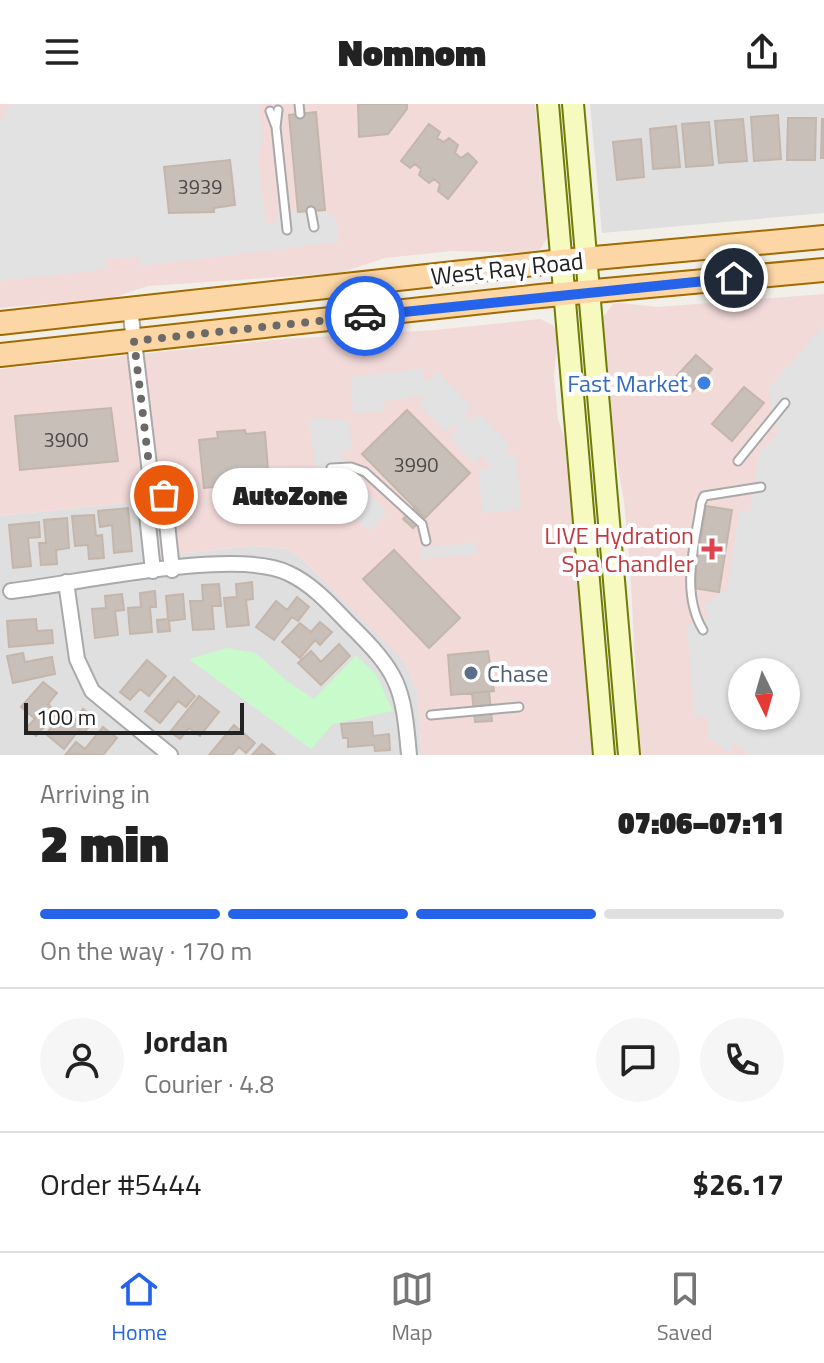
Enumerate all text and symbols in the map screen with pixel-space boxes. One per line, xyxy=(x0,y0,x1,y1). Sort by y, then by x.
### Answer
text: Nomnom xyxy=(338,25,486,80)
icon: menu xyxy=(40,30,84,74)
icon: share xyxy=(740,30,784,74)
house number: 3939 xyxy=(178,171,222,202)
street label: West Ray Road xyxy=(429,242,585,294)
pin xyxy=(700,244,768,312)
icon: home xyxy=(712,256,756,300)
courier xyxy=(325,276,405,356)
icon: car xyxy=(343,294,387,338)
place label: Fast Market xyxy=(567,365,689,401)
marker: Fast Market xyxy=(695,374,713,392)
house number: 3900 xyxy=(44,424,88,455)
house number: 3990 xyxy=(394,449,438,480)
pin xyxy=(130,461,198,529)
callout: AutoZone xyxy=(212,467,368,523)
icon: bag xyxy=(142,473,186,517)
text: AutoZone xyxy=(233,476,347,515)
place label: LIVE Hydration Spa Chandler xyxy=(544,517,694,581)
marker: LIVE Hydration Spa Chandler xyxy=(701,538,723,560)
place label: Chase xyxy=(487,655,548,691)
north arrow xyxy=(728,658,800,730)
map controls xyxy=(728,658,800,730)
marker: Chase xyxy=(462,664,480,682)
scale bar xyxy=(24,699,244,735)
text: 100 m xyxy=(36,700,96,734)
text: Arriving in xyxy=(40,774,150,813)
text: 07:06–07:11 xyxy=(618,800,784,846)
text: 2 min xyxy=(40,803,169,882)
text: On the way · 170 m xyxy=(40,931,252,970)
button: person xyxy=(40,1018,124,1102)
text: Jordan xyxy=(144,1018,228,1064)
button: chat xyxy=(596,1018,680,1102)
button: phone xyxy=(700,1018,784,1102)
text: Courier · 4.8 xyxy=(144,1064,274,1103)
text: Order #5444 xyxy=(40,1161,202,1207)
text: $26.17 xyxy=(692,1161,784,1207)
tab: Home xyxy=(111,1267,167,1349)
tab: Map xyxy=(390,1267,434,1349)
tab: Saved xyxy=(657,1267,713,1349)

